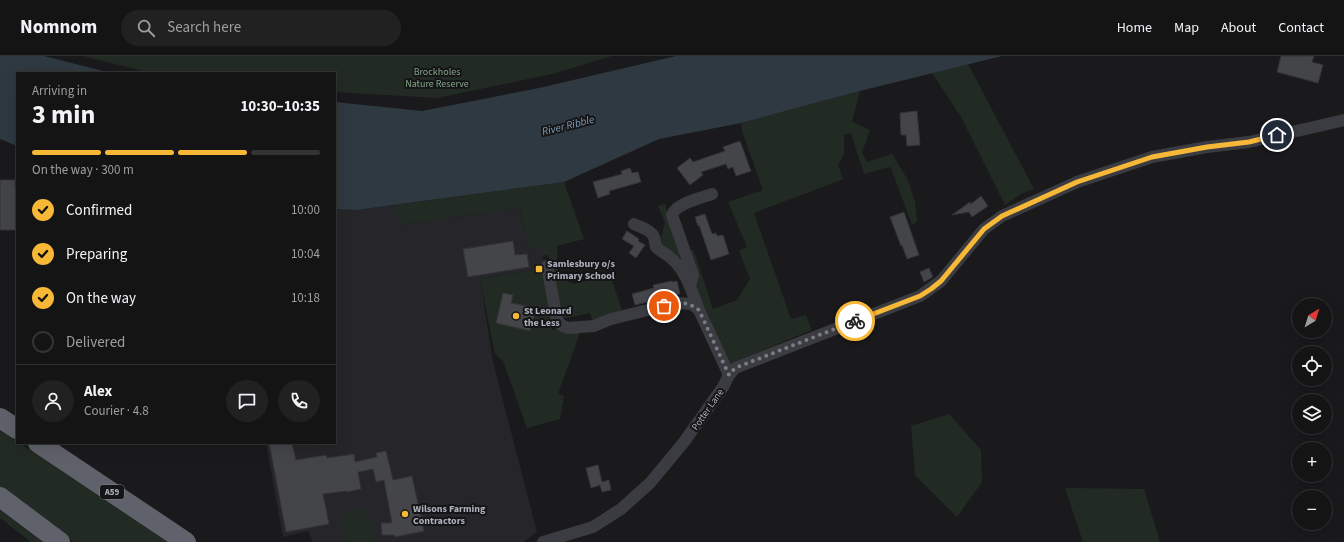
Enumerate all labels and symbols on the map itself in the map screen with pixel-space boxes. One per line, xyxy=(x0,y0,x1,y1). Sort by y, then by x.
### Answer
park label: Brockholes Nature Reserve xyxy=(405,65,469,91)
water label: River Ribble xyxy=(540,112,596,139)
pin xyxy=(1260,118,1294,152)
place label: Samlesbury o/s Primary School xyxy=(547,257,615,283)
marker: Samlesbury o/s Primary School xyxy=(534,264,544,274)
pin xyxy=(647,289,681,323)
north arrow xyxy=(1292,298,1332,338)
courier xyxy=(835,301,875,341)
place label: St Leonard the Less xyxy=(524,304,572,330)
marker: St Leonard the Less xyxy=(511,311,521,321)
street label: Potter Lane xyxy=(688,386,727,433)
road number: A59 xyxy=(100,485,124,499)
place label: Wilsons Farming Contractors xyxy=(413,502,486,528)
marker: Wilsons Farming Contractors xyxy=(400,509,410,519)

